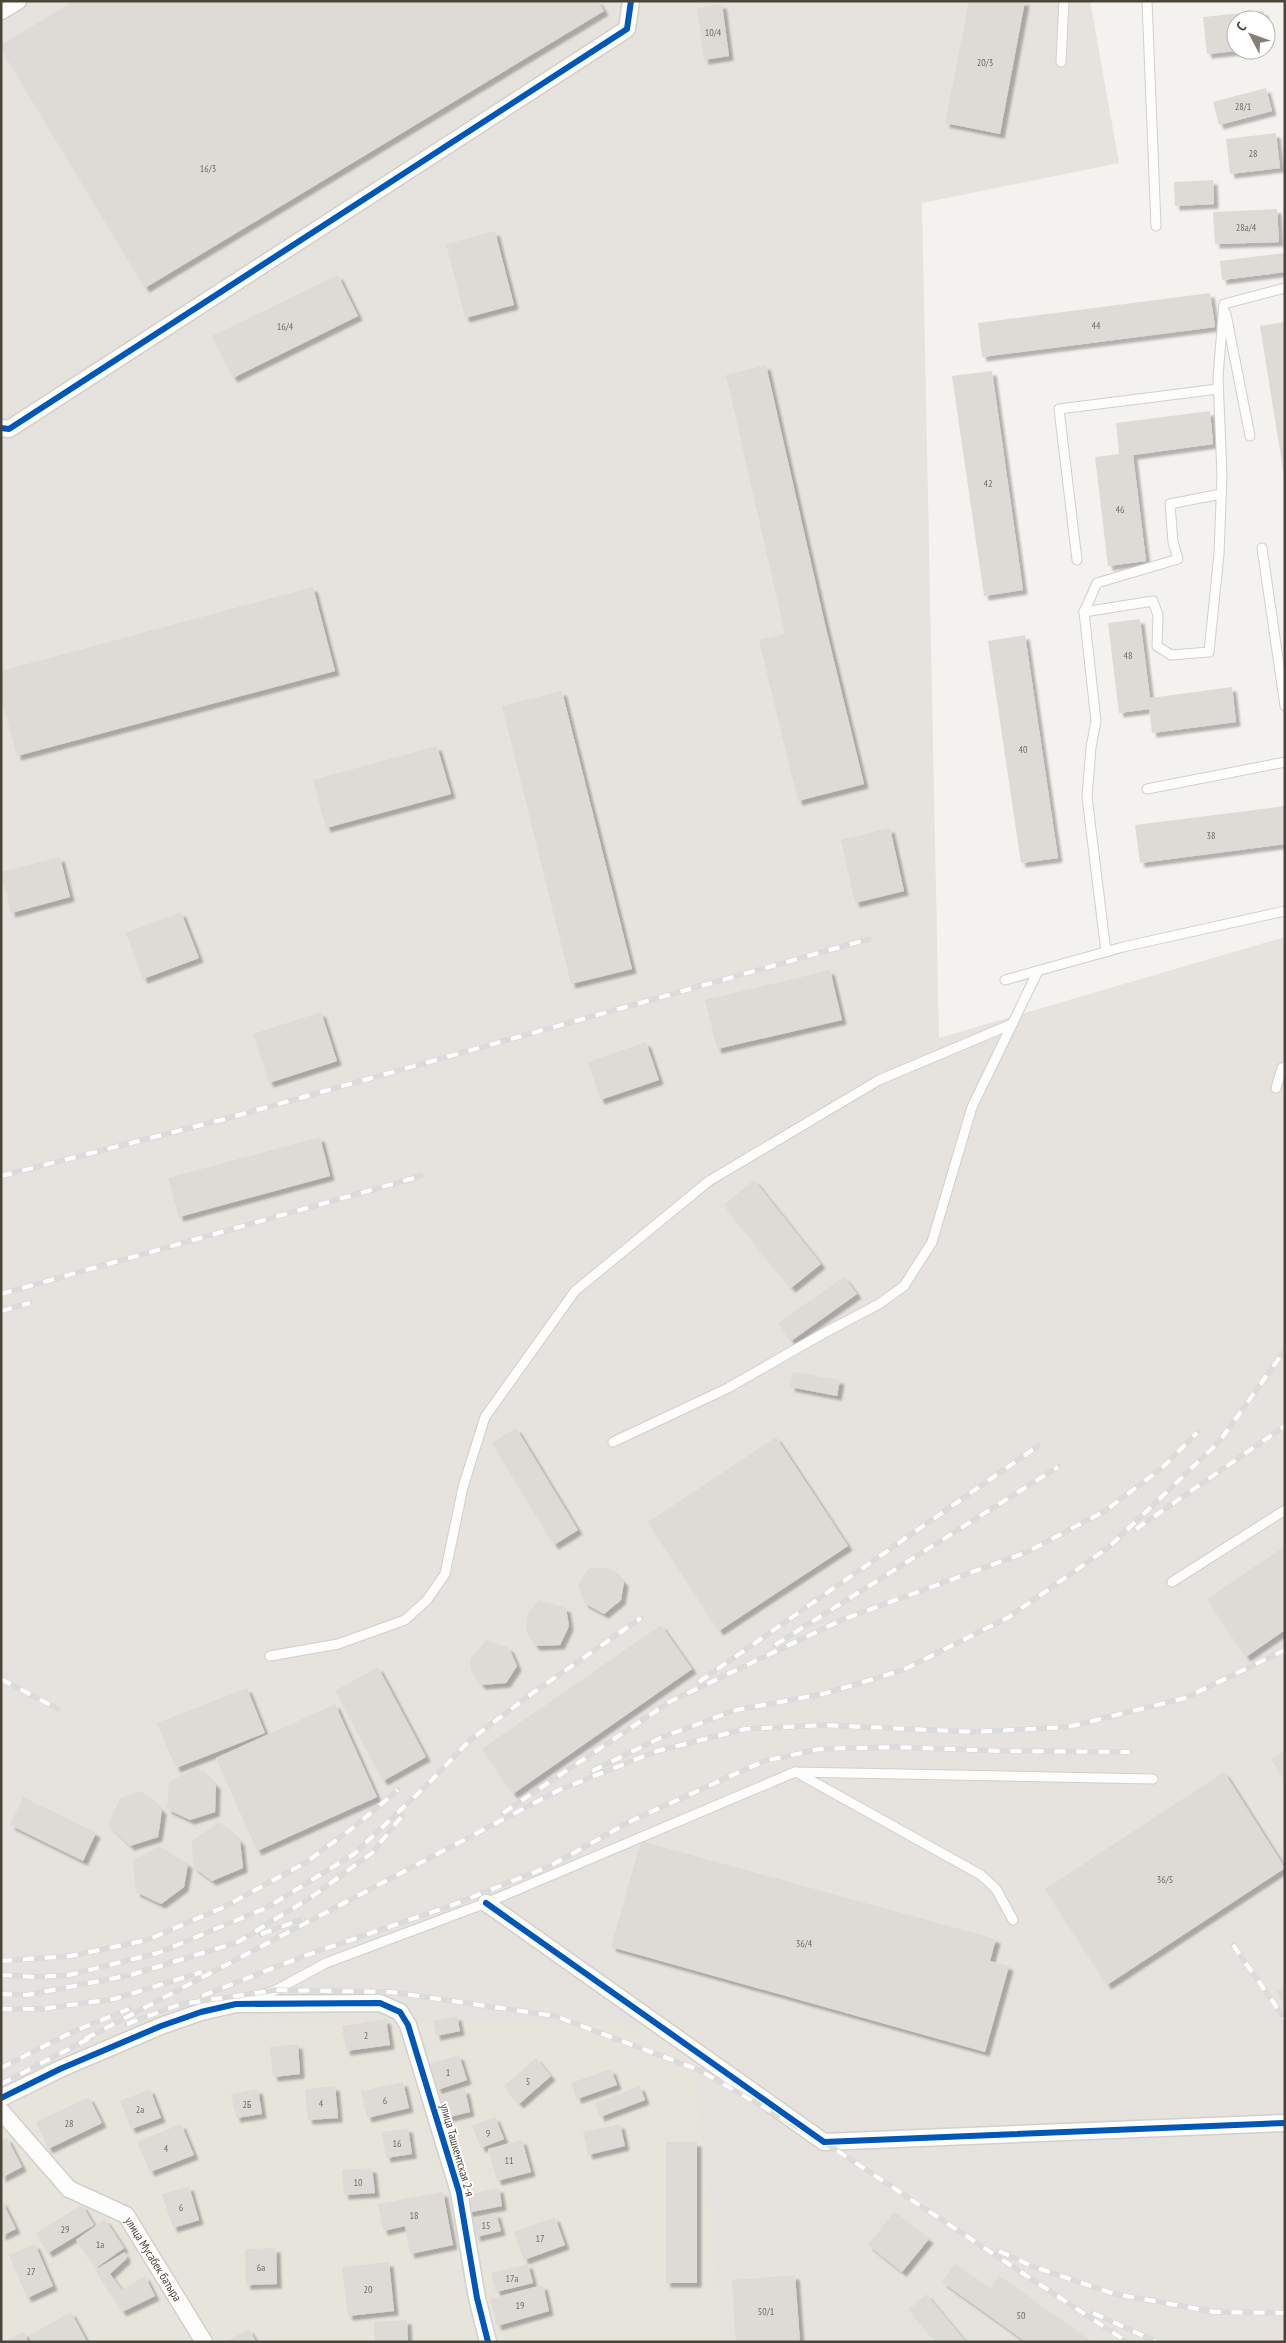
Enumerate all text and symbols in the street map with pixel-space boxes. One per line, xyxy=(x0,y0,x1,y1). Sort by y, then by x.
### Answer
north arrow xyxy=(1226,10,1276,60)
text: С xyxy=(1232,18,1250,35)
house number: 10/4 xyxy=(705,26,722,39)
house number: 20/3 xyxy=(977,56,993,69)
house number: 28/1 xyxy=(1235,100,1251,113)
house number: 28 xyxy=(1249,147,1258,160)
house number: 16/3 xyxy=(200,162,216,175)
house number: 28а/4 xyxy=(1236,221,1257,234)
house number: 44 xyxy=(1092,319,1101,332)
house number: 16/4 xyxy=(277,320,294,333)
house number: 42 xyxy=(984,477,993,490)
house number: 46 xyxy=(1116,503,1125,516)
house number: 48 xyxy=(1124,649,1133,662)
house number: 40 xyxy=(1019,743,1028,756)
house number: 38 xyxy=(1207,829,1216,842)
house number: 36/5 xyxy=(1157,1873,1173,1886)
house number: 36/4 xyxy=(796,1937,813,1950)
house number: 2 xyxy=(364,2029,368,2042)
house number: 1 xyxy=(446,2066,450,2079)
house number: 5 xyxy=(526,2075,530,2088)
house number: 6 xyxy=(383,2094,388,2107)
house number: 4 xyxy=(319,2097,324,2110)
house number: 2Б xyxy=(243,2098,252,2111)
street label: улица Ташкентская 2-я xyxy=(437,2102,478,2198)
house number: 2а xyxy=(136,2103,144,2116)
house number: 28 xyxy=(65,2117,74,2130)
house number: 9 xyxy=(486,2127,490,2140)
house number: 16 xyxy=(393,2137,402,2150)
house number: 4 xyxy=(164,2142,169,2155)
house number: 11 xyxy=(505,2154,514,2167)
house number: 10 xyxy=(354,2176,363,2189)
house number: 6 xyxy=(179,2201,184,2214)
house number: 18 xyxy=(410,2209,419,2222)
street label: улица Мусабек батыра xyxy=(122,2214,185,2304)
house number: 15 xyxy=(482,2219,491,2232)
house number: 29 xyxy=(61,2223,70,2236)
house number: 17 xyxy=(536,2232,545,2245)
house number: 1а xyxy=(96,2238,104,2251)
house number: 6а xyxy=(257,2261,265,2274)
house number: 27 xyxy=(27,2265,36,2278)
house number: 17а xyxy=(506,2272,519,2285)
house number: 20 xyxy=(364,2283,373,2296)
house number: 19 xyxy=(516,2299,525,2312)
house number: 50/1 xyxy=(758,2305,774,2318)
house number: 50 xyxy=(1017,2309,1026,2322)

